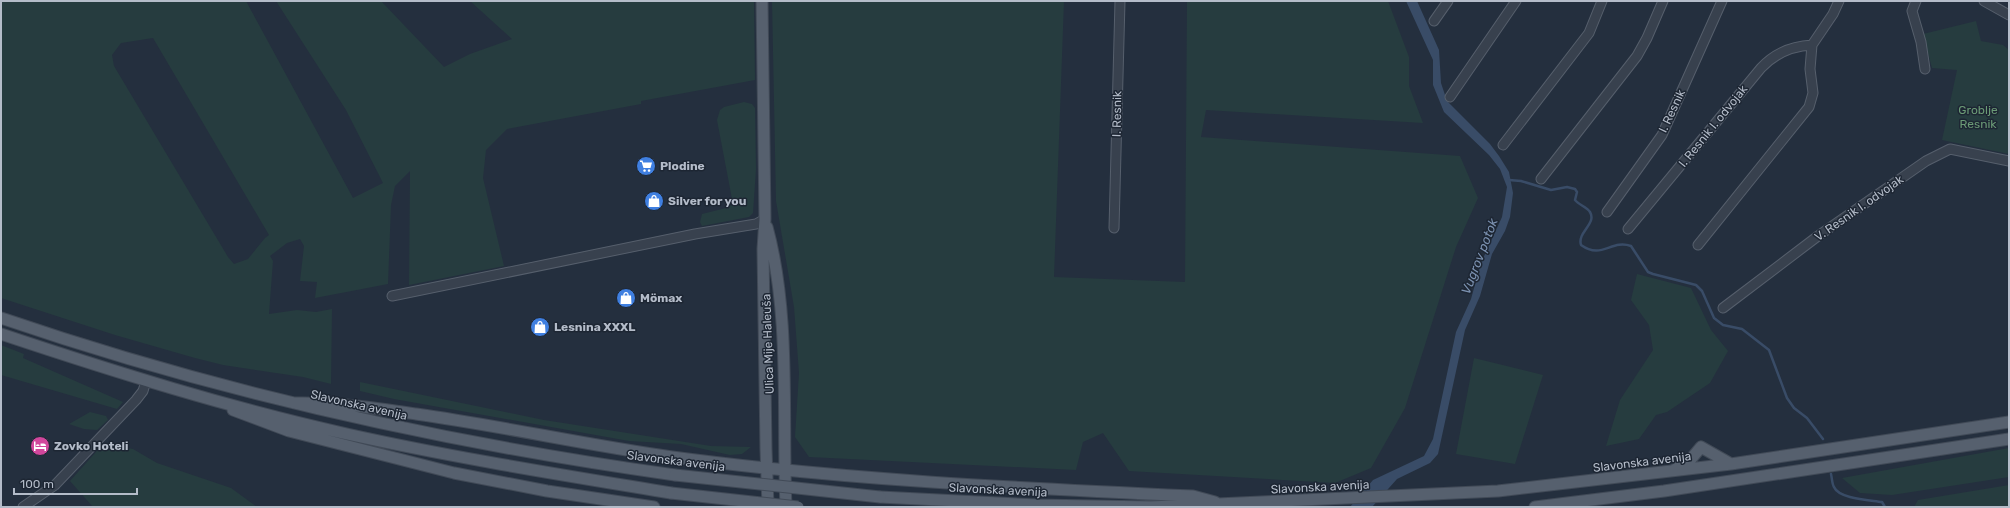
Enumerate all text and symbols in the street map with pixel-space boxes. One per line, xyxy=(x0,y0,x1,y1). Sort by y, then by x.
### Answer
street label: I. Resnik I. odvojak xyxy=(1676,82,1751,170)
street label: I. Resnik xyxy=(1656,86,1688,135)
street label: I. Resnik xyxy=(1110,90,1124,137)
park label: Groblje Resnik xyxy=(1958,103,1998,131)
supermarket icon: Plodine xyxy=(635,155,657,177)
place label: Plodine xyxy=(660,159,705,173)
street label: V. Resnik I. odvojak xyxy=(1812,172,1907,244)
shop icon: Silver for you xyxy=(643,190,665,212)
place label: Silver for you xyxy=(668,194,746,208)
water label: Vugrov potok xyxy=(1458,216,1502,297)
shop icon: Mömax xyxy=(615,287,637,309)
place label: Mömax xyxy=(640,291,682,305)
street label: Ulica Mije Haleuša xyxy=(759,294,777,394)
shop icon: Lesnina XXXL xyxy=(529,316,551,338)
place label: Lesnina XXXL xyxy=(554,320,635,334)
street label: Slavonska avenija xyxy=(309,387,409,423)
hotel icon: Zovko Hoteli xyxy=(29,435,51,457)
place label: Zovko Hoteli xyxy=(54,439,128,453)
street label: Slavonska avenija xyxy=(626,448,726,474)
street label: Slavonska avenija xyxy=(1592,449,1692,475)
scale bar xyxy=(14,470,137,496)
text: 100 m xyxy=(20,477,54,491)
street label: Slavonska avenija xyxy=(1270,477,1370,497)
street label: Slavonska avenija xyxy=(948,480,1048,500)

